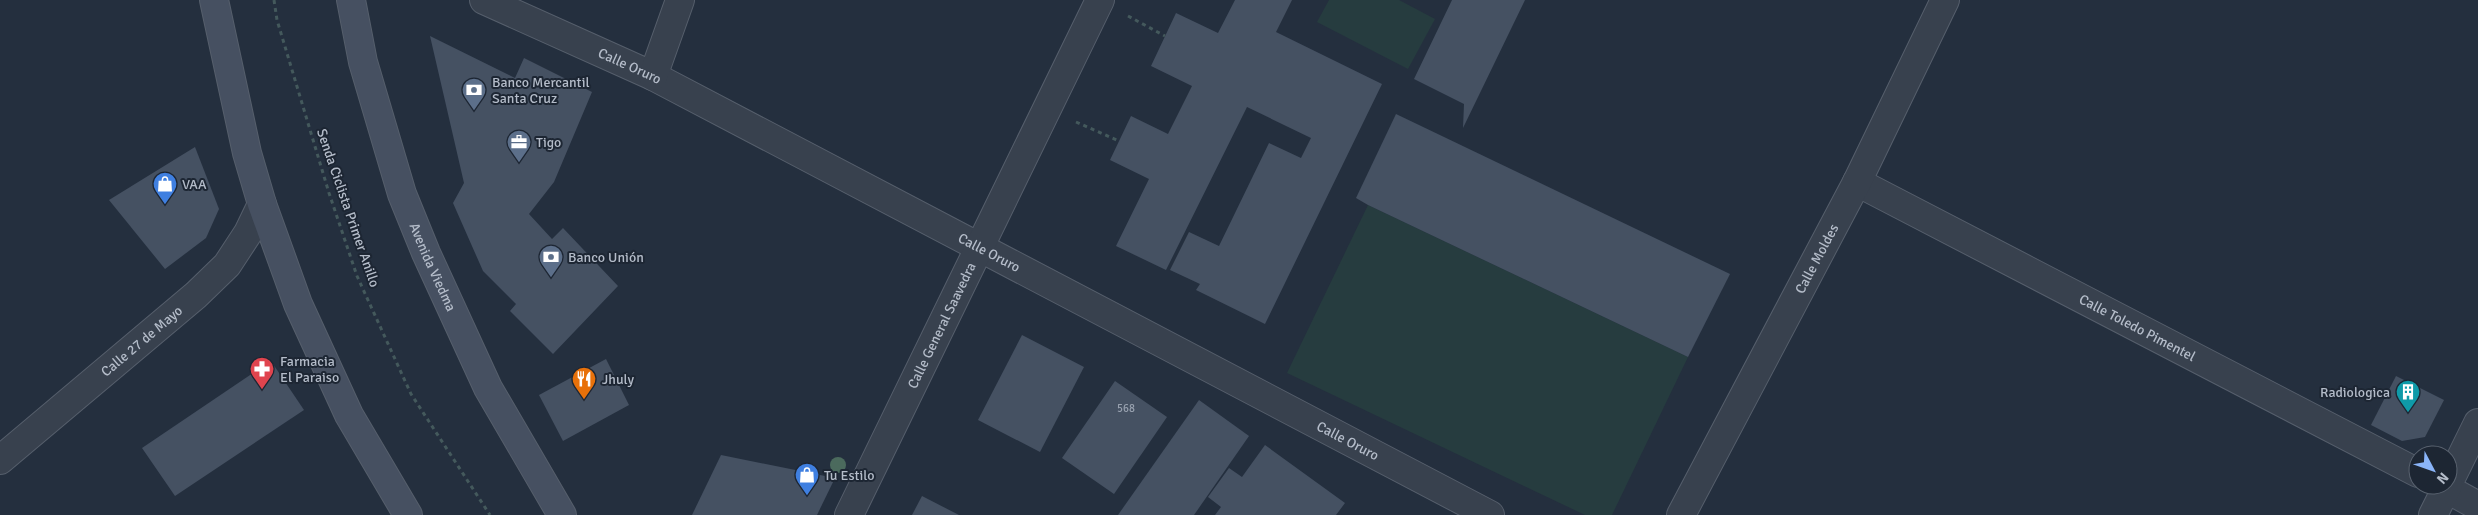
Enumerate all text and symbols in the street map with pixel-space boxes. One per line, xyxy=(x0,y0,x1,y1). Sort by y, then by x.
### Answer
street label: Calle Oruro xyxy=(596,44,665,88)
place label: Banco Mercantil Santa Cruz xyxy=(492,74,590,107)
bank icon: Banco Mercantil Santa Cruz xyxy=(461,77,487,111)
street label: Senda Ciclista Primer Anillo xyxy=(313,127,383,289)
office icon: Tigo xyxy=(506,129,532,163)
place label: Tigo xyxy=(536,134,561,151)
shop icon: VAA xyxy=(152,171,178,205)
place label: VAA xyxy=(182,176,207,193)
street label: Avenida Viedma xyxy=(406,220,460,314)
street label: Calle Moldes xyxy=(1791,221,1842,296)
street label: Calle Oruro xyxy=(955,229,1023,276)
bank icon: Banco Unión xyxy=(538,244,564,278)
place label: Banco Unión xyxy=(568,249,644,266)
street label: Calle General Saavedra xyxy=(904,260,979,391)
street label: Calle Toledo Pimentel xyxy=(2076,290,2199,365)
street label: Calle 27 de Mayo xyxy=(97,302,186,380)
place label: Farmacia El Paraiso xyxy=(280,353,339,386)
pharmacy icon: Farmacia El Paraiso xyxy=(249,356,275,390)
restaurant icon: Jhuly xyxy=(571,366,597,400)
place label: Jhuly xyxy=(602,371,635,388)
building icon: Radiologica xyxy=(2395,379,2421,413)
place label: Radiologica xyxy=(2320,384,2390,401)
house number: 568 xyxy=(1117,402,1135,415)
street label: Calle Oruro xyxy=(1314,417,1382,464)
north arrow xyxy=(2408,445,2458,495)
shop icon: Tu Estilo xyxy=(794,462,820,496)
place label: Tu Estilo xyxy=(824,467,875,484)
text: N xyxy=(2433,469,2452,487)

